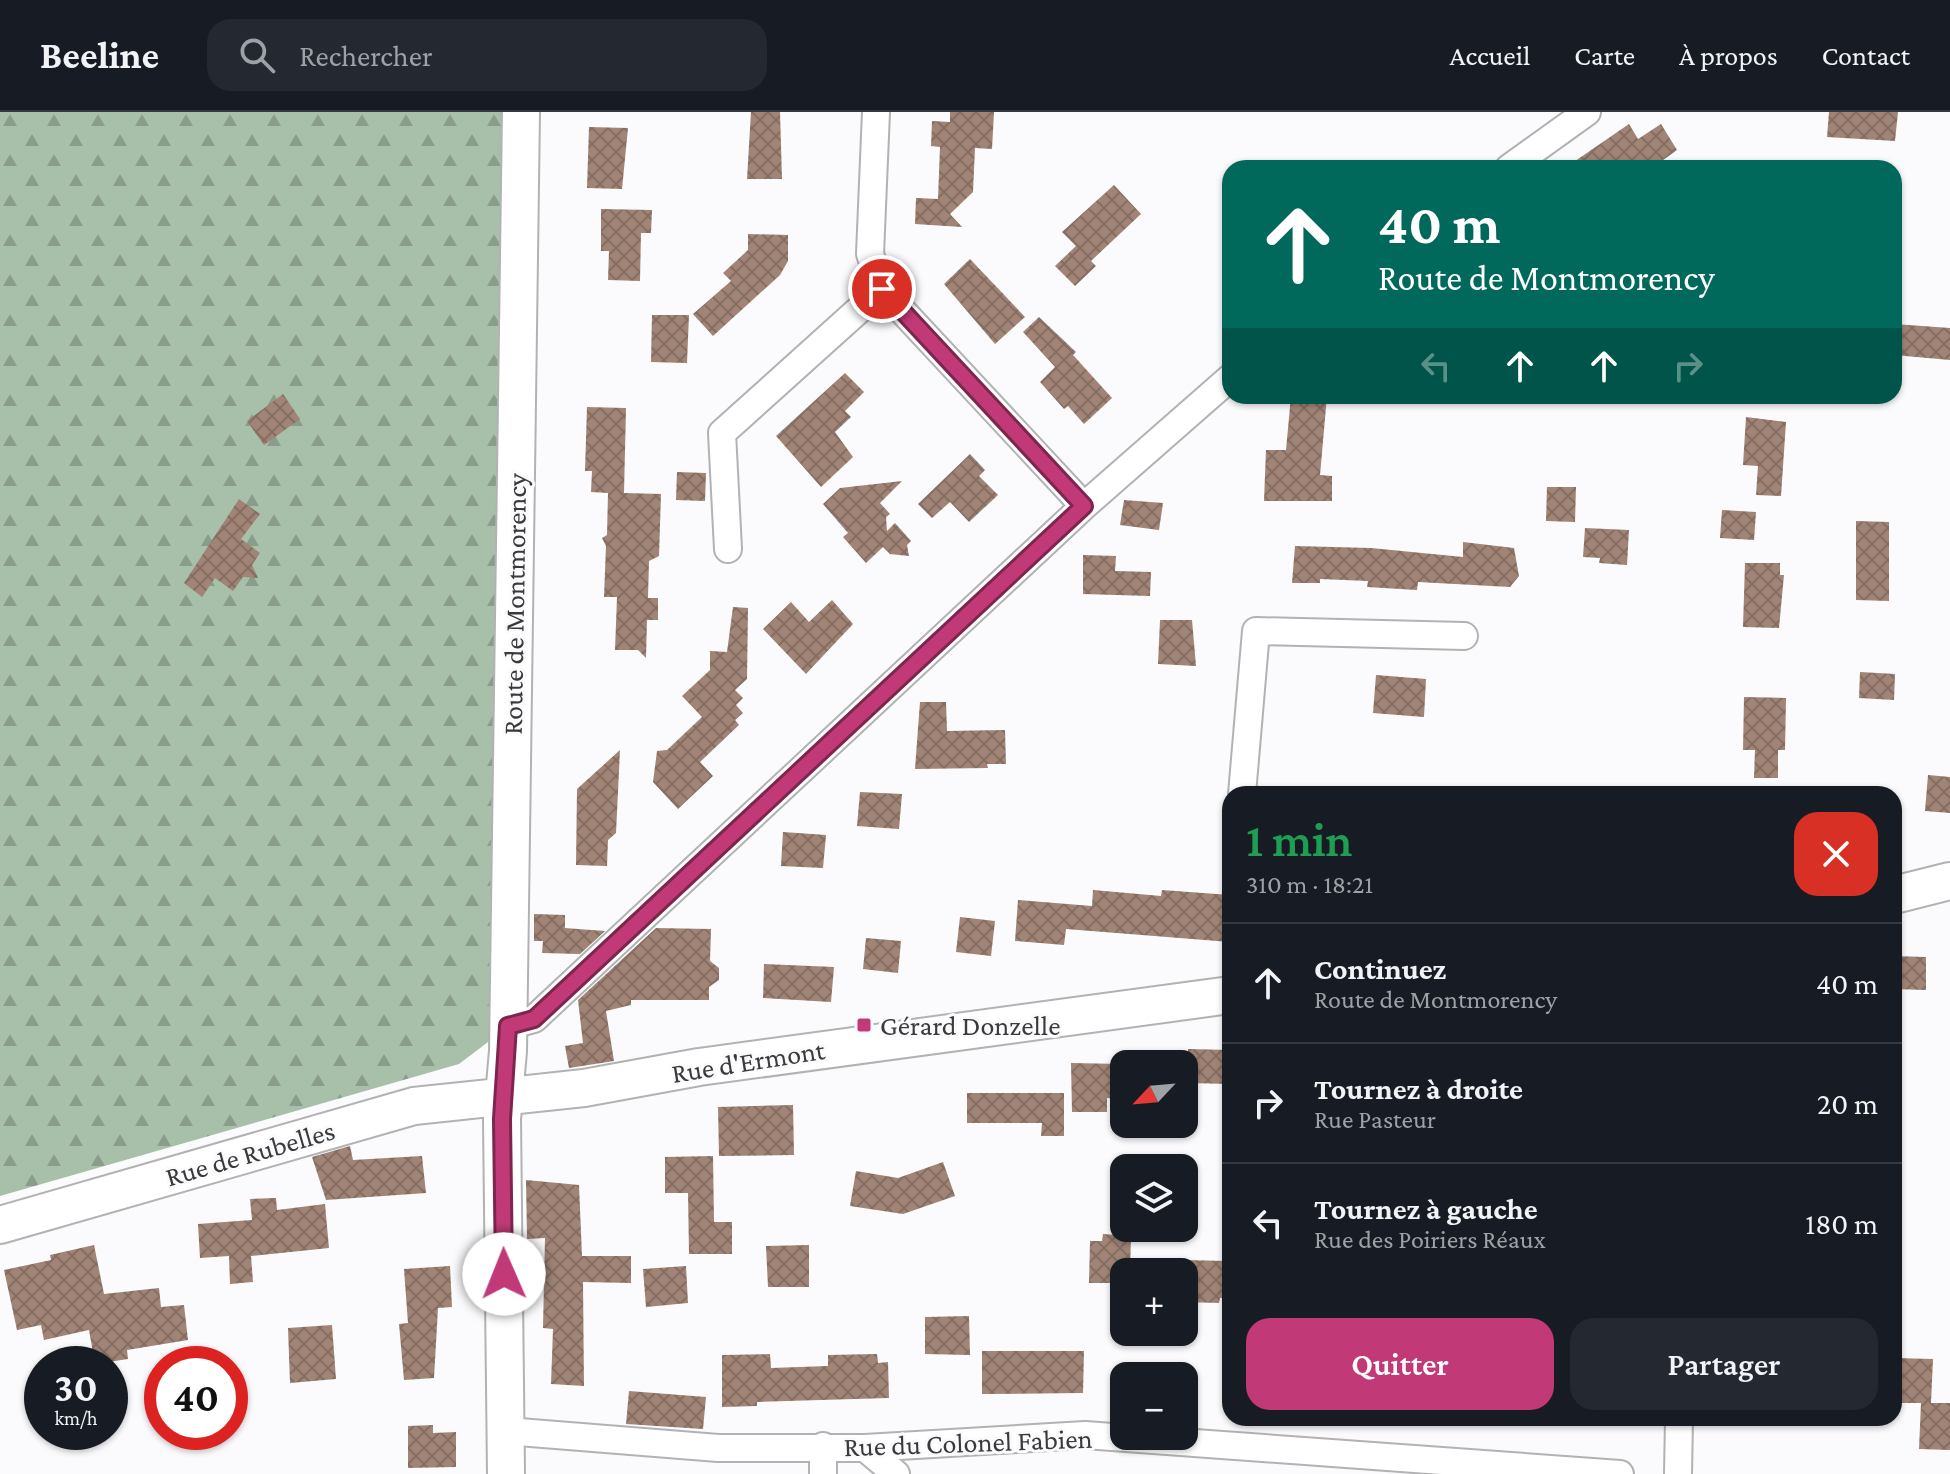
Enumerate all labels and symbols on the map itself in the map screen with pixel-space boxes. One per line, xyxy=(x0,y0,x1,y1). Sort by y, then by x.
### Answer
pin xyxy=(848,255,916,323)
street label: Route de Montmorency xyxy=(497,472,532,735)
place label: Gérard Donzelle xyxy=(880,1010,1061,1041)
marker: Gérard Donzelle xyxy=(855,1016,873,1034)
street label: Rue d'Ermont xyxy=(669,1034,828,1089)
north arrow xyxy=(1110,1050,1198,1138)
street label: Rue de Rubelles xyxy=(162,1115,338,1192)
position arrow xyxy=(462,1232,546,1316)
speed limit sign: 40 xyxy=(144,1346,248,1450)
street label: Rue du Colonel Fabien xyxy=(843,1423,1093,1462)

